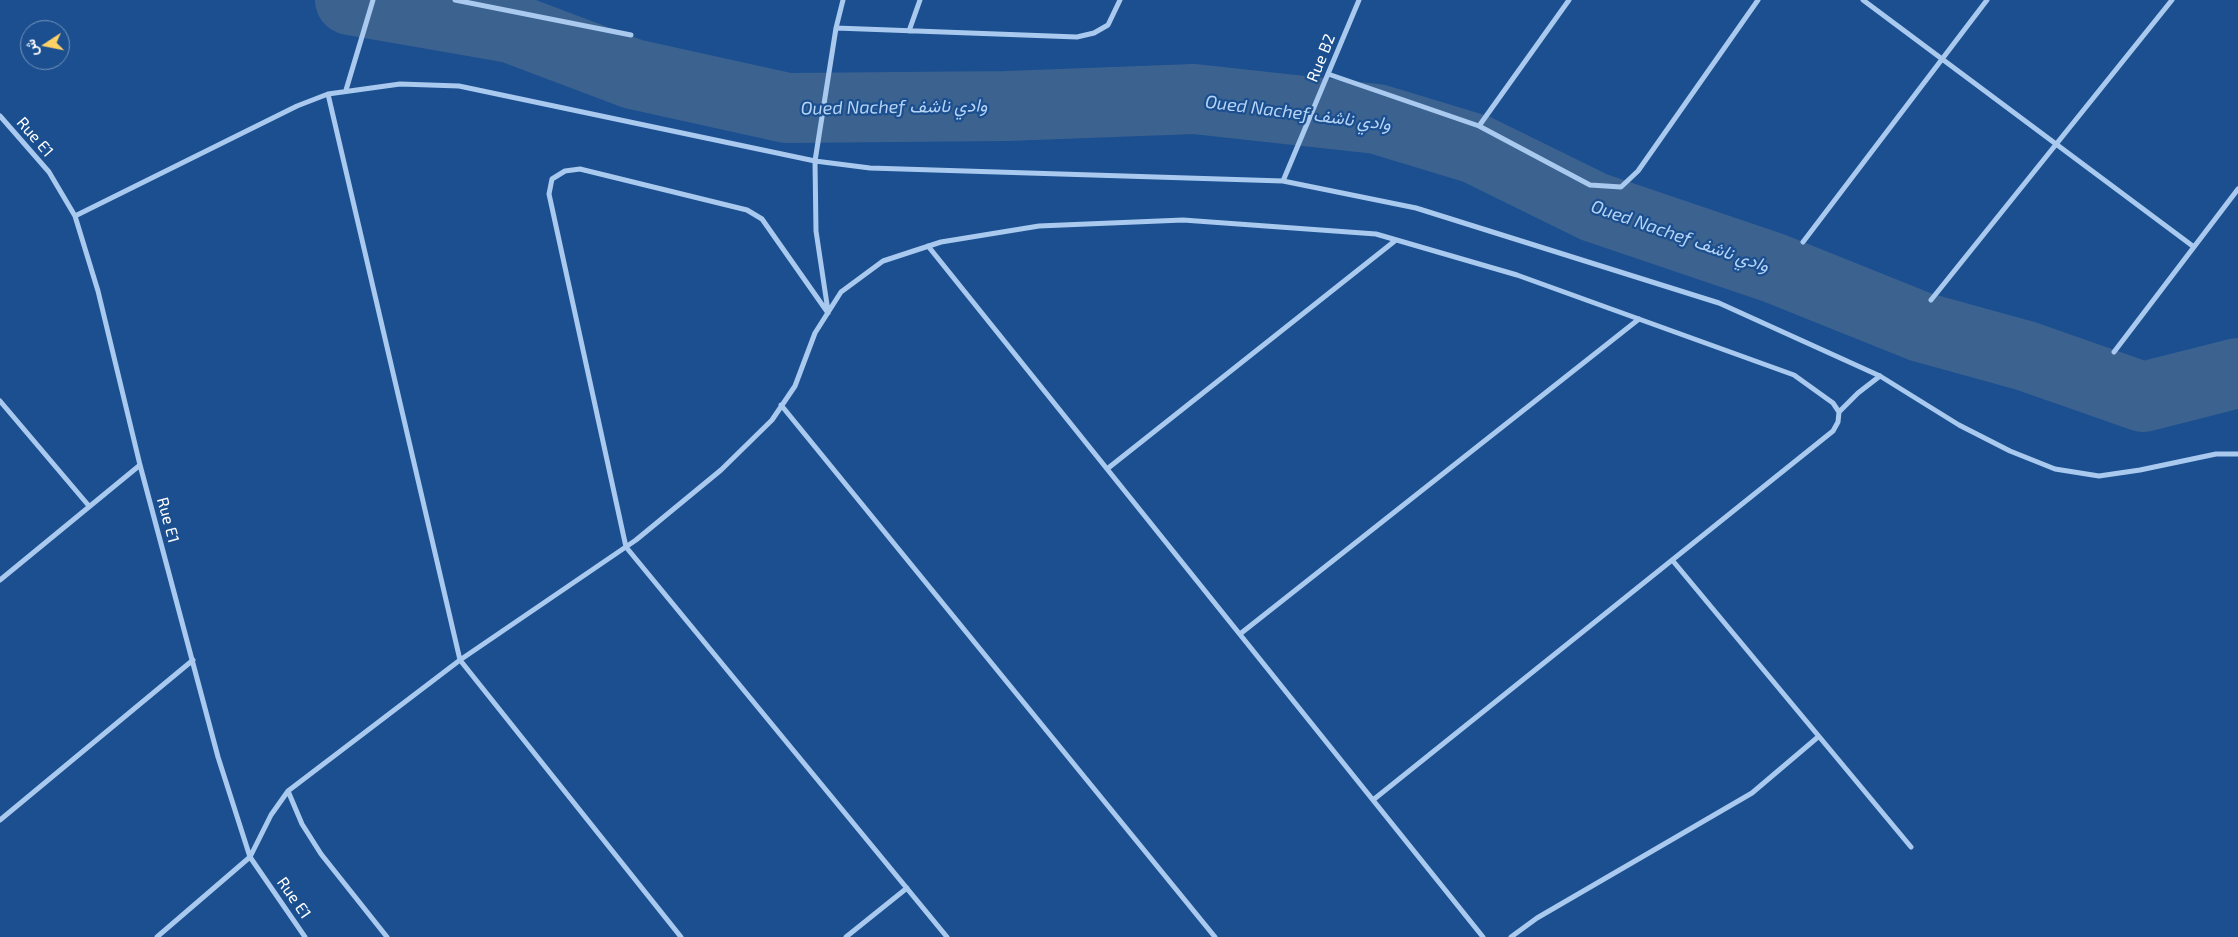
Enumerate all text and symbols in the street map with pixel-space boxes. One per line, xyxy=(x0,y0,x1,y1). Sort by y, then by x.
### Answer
north arrow xyxy=(20,20,70,70)
street label: Rue B2 xyxy=(1303,31,1339,85)
text: ش xyxy=(21,38,41,58)
water label: Oued Nachef وادي ناشف xyxy=(1204,91,1392,135)
water label: Oued Nachef وادي ناشف xyxy=(800,95,988,119)
street label: Rue E1 xyxy=(13,113,57,161)
water label: Oued Nachef وادي ناشف xyxy=(1588,195,1772,277)
street label: Rue E1 xyxy=(153,495,183,545)
street label: Rue E1 xyxy=(273,873,315,923)

